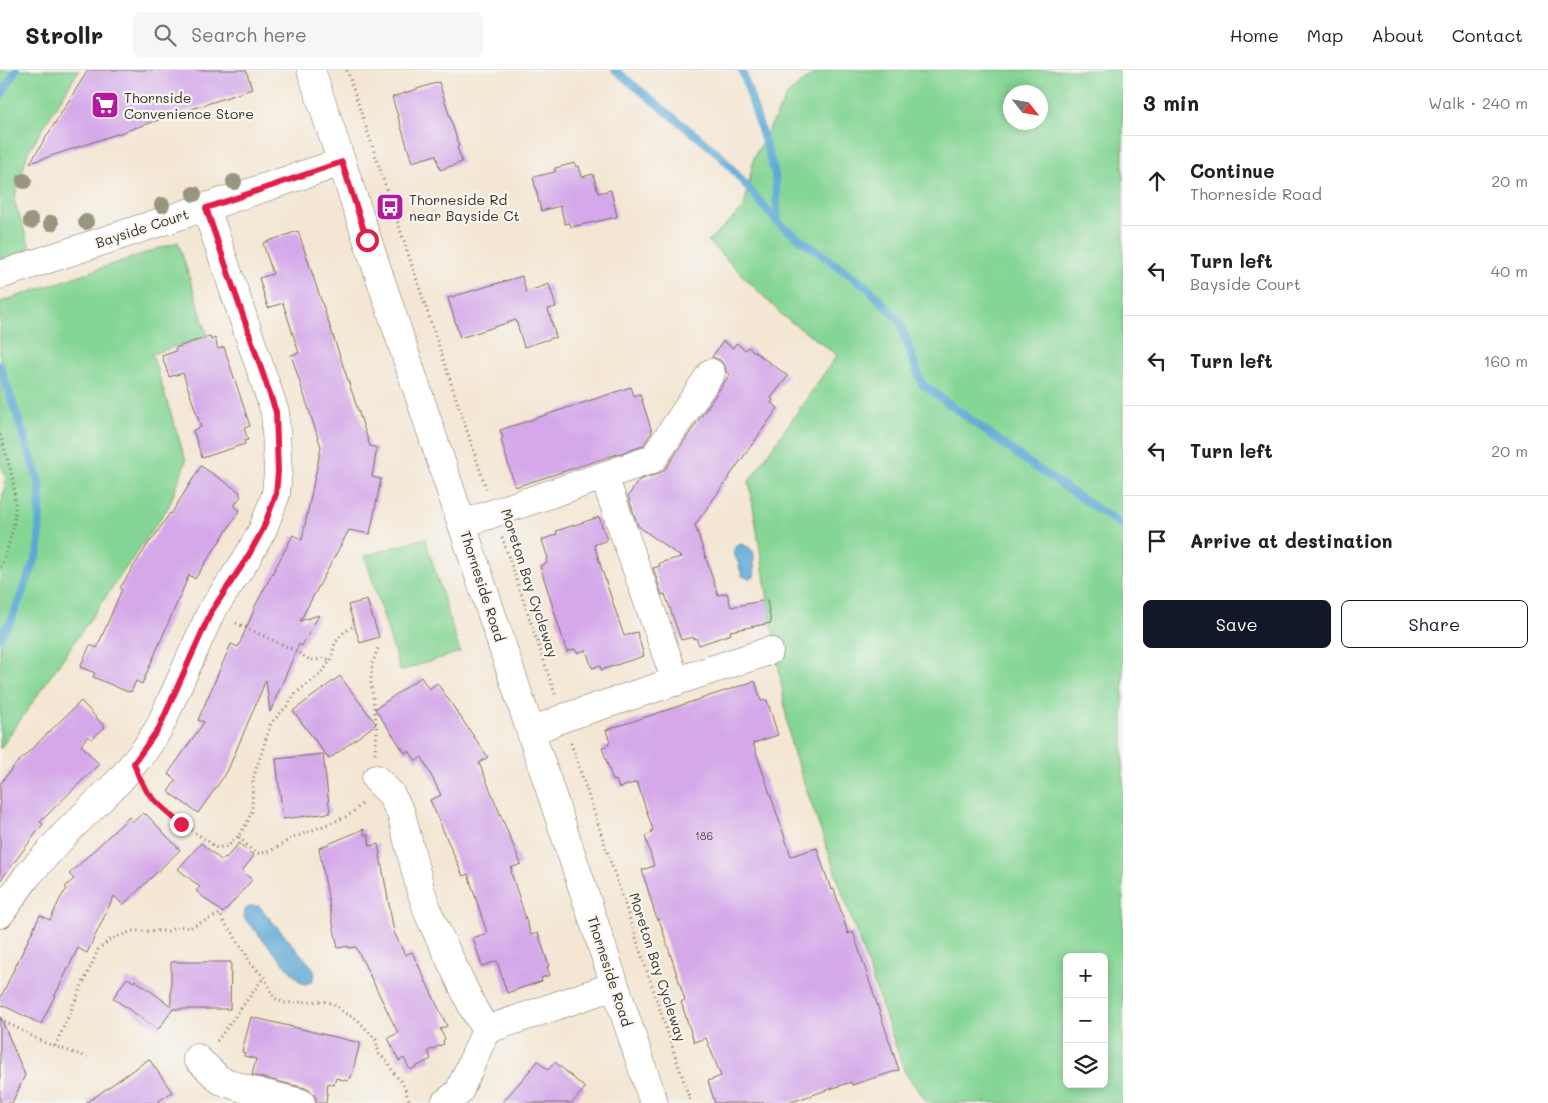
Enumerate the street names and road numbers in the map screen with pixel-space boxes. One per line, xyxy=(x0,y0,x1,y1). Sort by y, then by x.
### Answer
street label: Bayside Court xyxy=(93,204,191,252)
street label: Moreton Bay Cycleway xyxy=(497,506,563,660)
street label: Thorneside Road xyxy=(456,528,510,644)
street label: Moreton Bay Cycleway xyxy=(625,890,691,1044)
street label: Thorneside Road xyxy=(583,913,637,1029)

